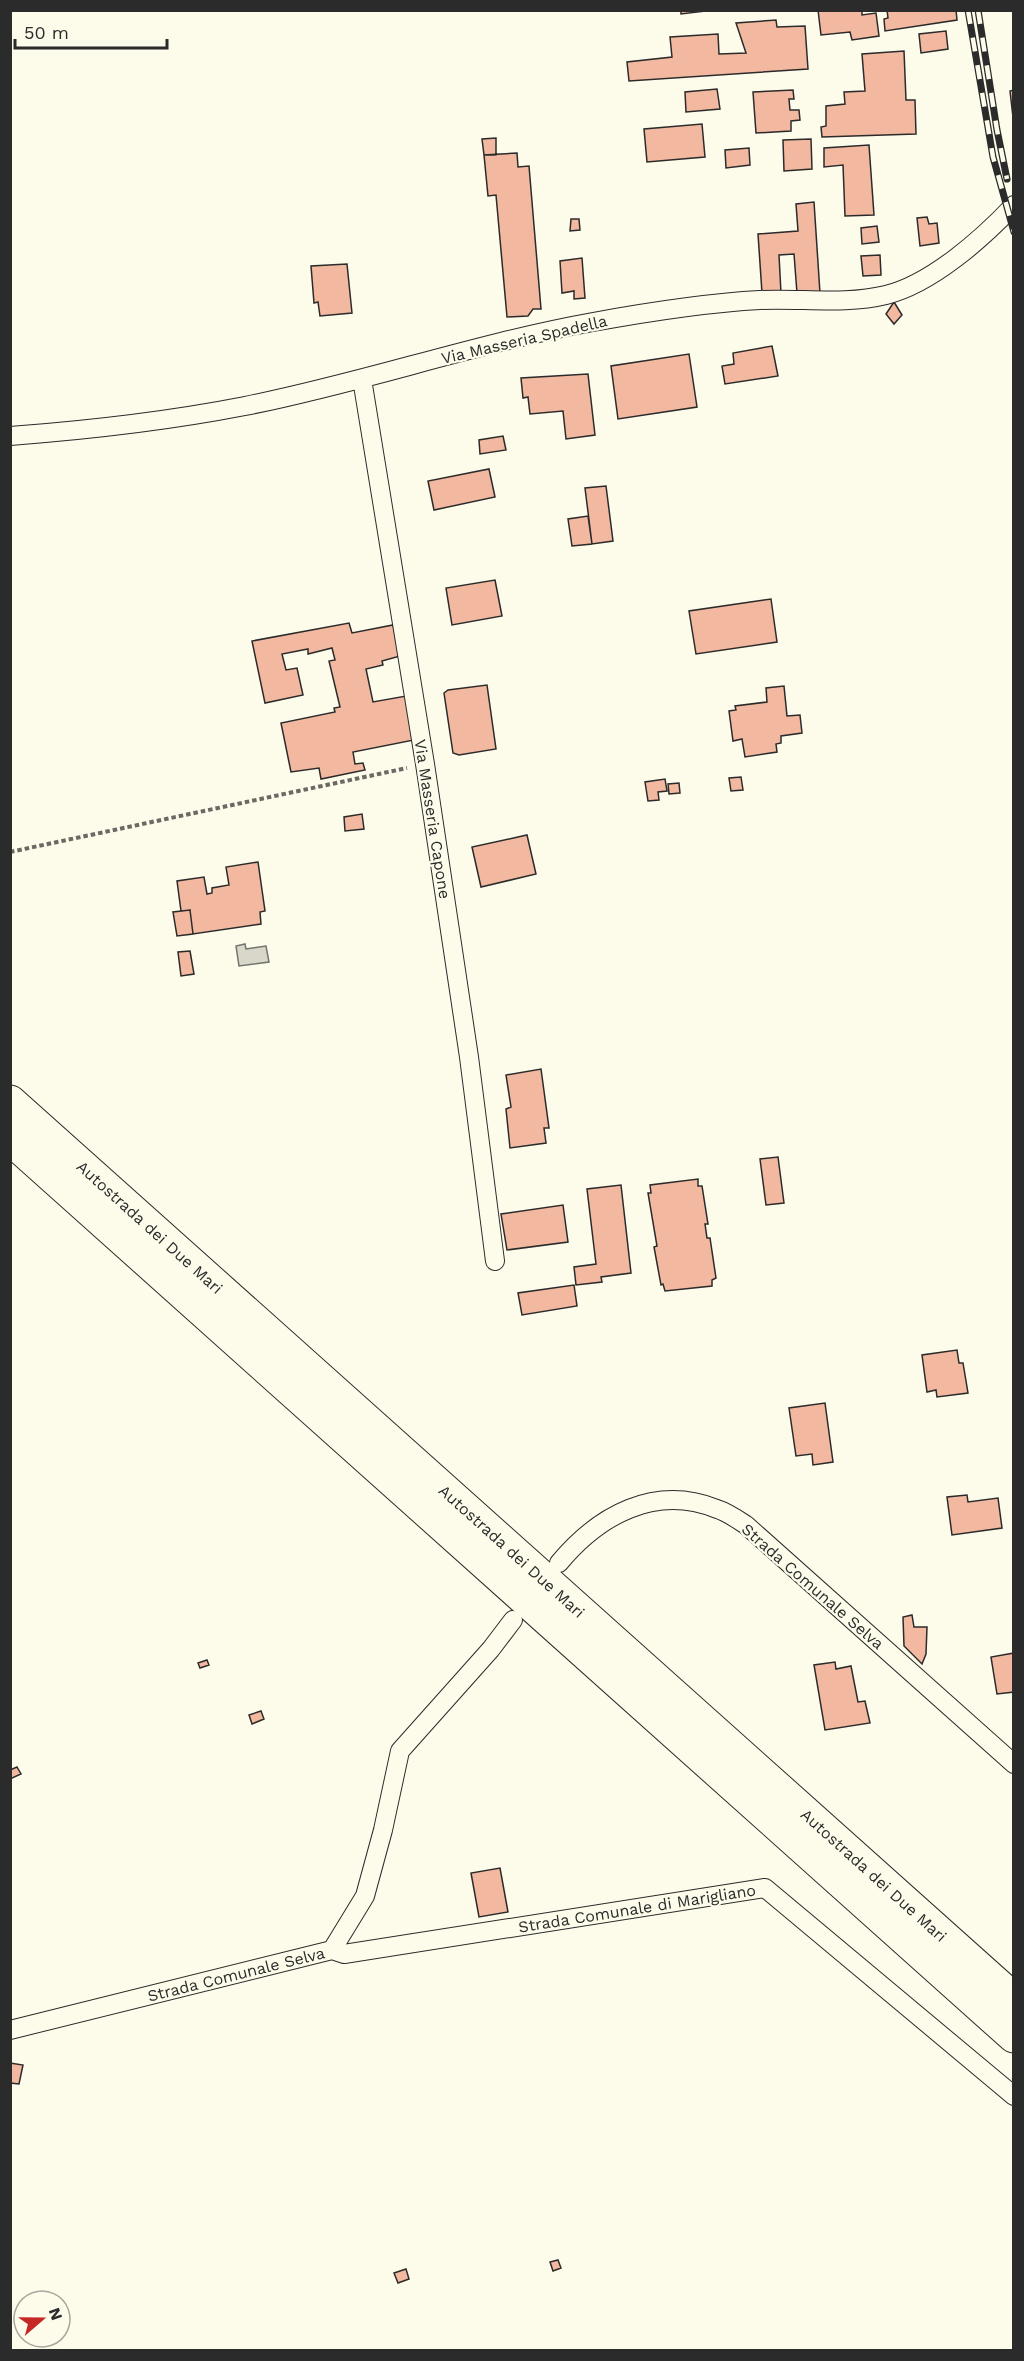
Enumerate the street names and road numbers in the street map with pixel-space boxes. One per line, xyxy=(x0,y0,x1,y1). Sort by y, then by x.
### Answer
street label: Via Masseria Spadella xyxy=(439,311,609,368)
street label: Via Masseria Capone xyxy=(411,738,454,900)
street label: Autostrada dei Due Mari xyxy=(73,1157,227,1298)
street label: Autostrada dei Due Mari xyxy=(435,1481,589,1622)
street label: Strada Comunale Selva xyxy=(738,1520,888,1653)
street label: Autostrada dei Due Mari xyxy=(797,1805,951,1946)
street label: Strada Comunale di Marigliano xyxy=(517,1880,757,1937)
street label: Strada Comunale Selva xyxy=(146,1943,327,2006)

